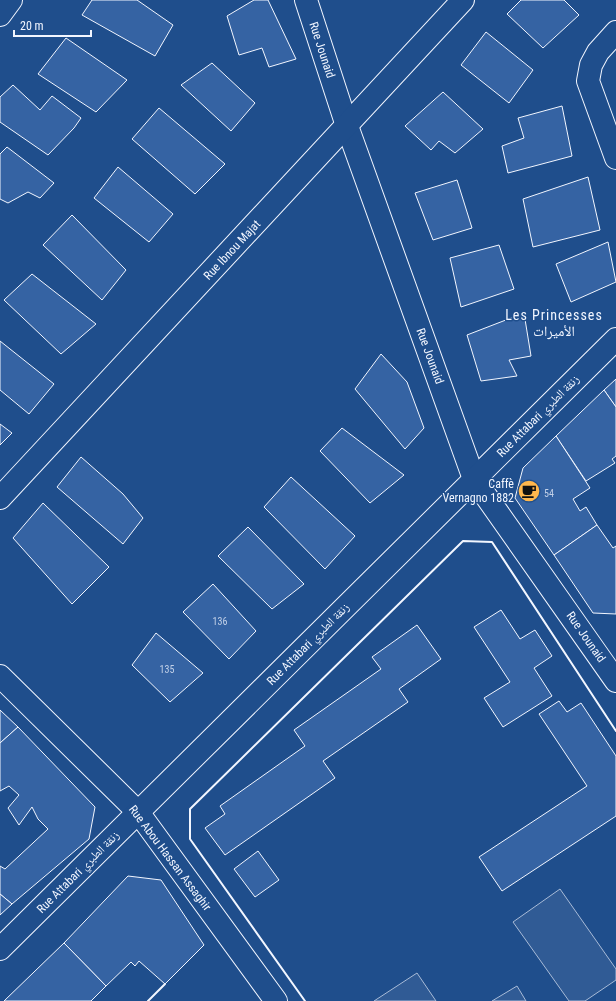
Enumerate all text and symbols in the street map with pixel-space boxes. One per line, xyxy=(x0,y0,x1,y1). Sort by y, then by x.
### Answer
scale bar xyxy=(14,12,91,38)
text: 20 m xyxy=(20,19,44,33)
street label: Rue Jounaid xyxy=(306,20,338,80)
street label: Rue Ibnou Majat xyxy=(201,217,264,283)
district label: Les Princesses الأميرات xyxy=(505,307,603,340)
street label: Rue Jounaid xyxy=(413,326,447,386)
street label: Rue Attabari زنقة الطبري xyxy=(494,372,584,462)
place label: Caffè Vernagno 1882 xyxy=(442,477,514,505)
cafe icon: Caffè Vernagno 1882 xyxy=(516,478,542,504)
house number: 54 xyxy=(544,488,554,499)
street label: Rue Attabari زنقة الطبري xyxy=(264,600,354,690)
street label: Rue Jounaid xyxy=(564,609,609,665)
house number: 136 xyxy=(213,616,227,627)
house number: 135 xyxy=(160,664,174,675)
street label: Rue Abou Hassan Assaghir xyxy=(126,803,214,914)
street label: Rue Attabari زنقة الطبري xyxy=(34,828,124,918)

